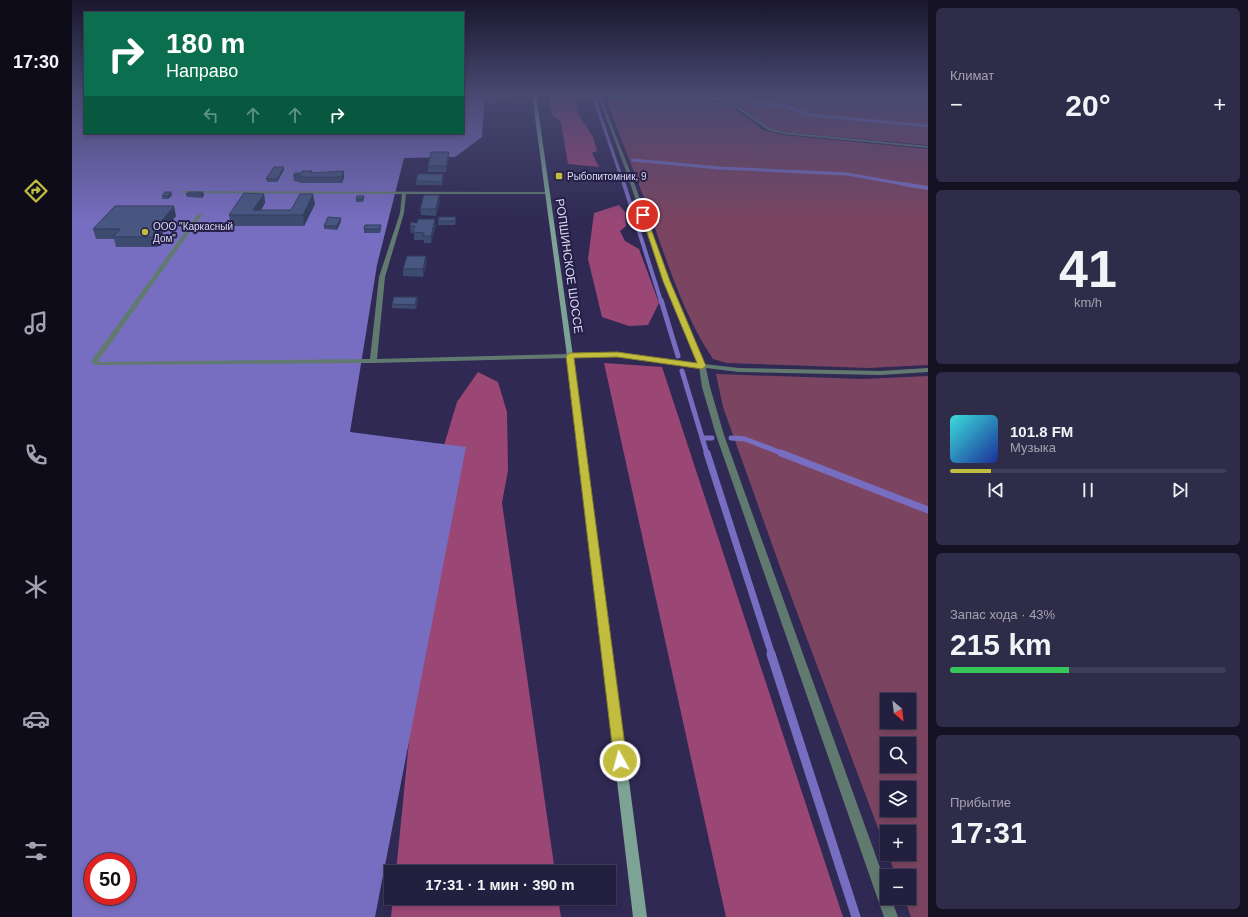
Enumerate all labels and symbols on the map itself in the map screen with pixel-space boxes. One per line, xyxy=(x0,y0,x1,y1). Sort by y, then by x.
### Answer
marker: Рыбопитомник, 9 xyxy=(554,171,564,181)
place label: Рыбопитомник, 9 xyxy=(567,171,647,182)
street label: РОПШИНСКОЕ ШОССЕ xyxy=(553,198,585,334)
pin xyxy=(626,198,660,232)
place label: ООО "Каркасный Дом" xyxy=(153,221,233,244)
marker: ООО "Каркасный Дом" xyxy=(140,227,150,237)
north arrow xyxy=(880,693,916,729)
position arrow xyxy=(599,740,641,782)
speed limit sign: 50 xyxy=(84,853,136,905)

